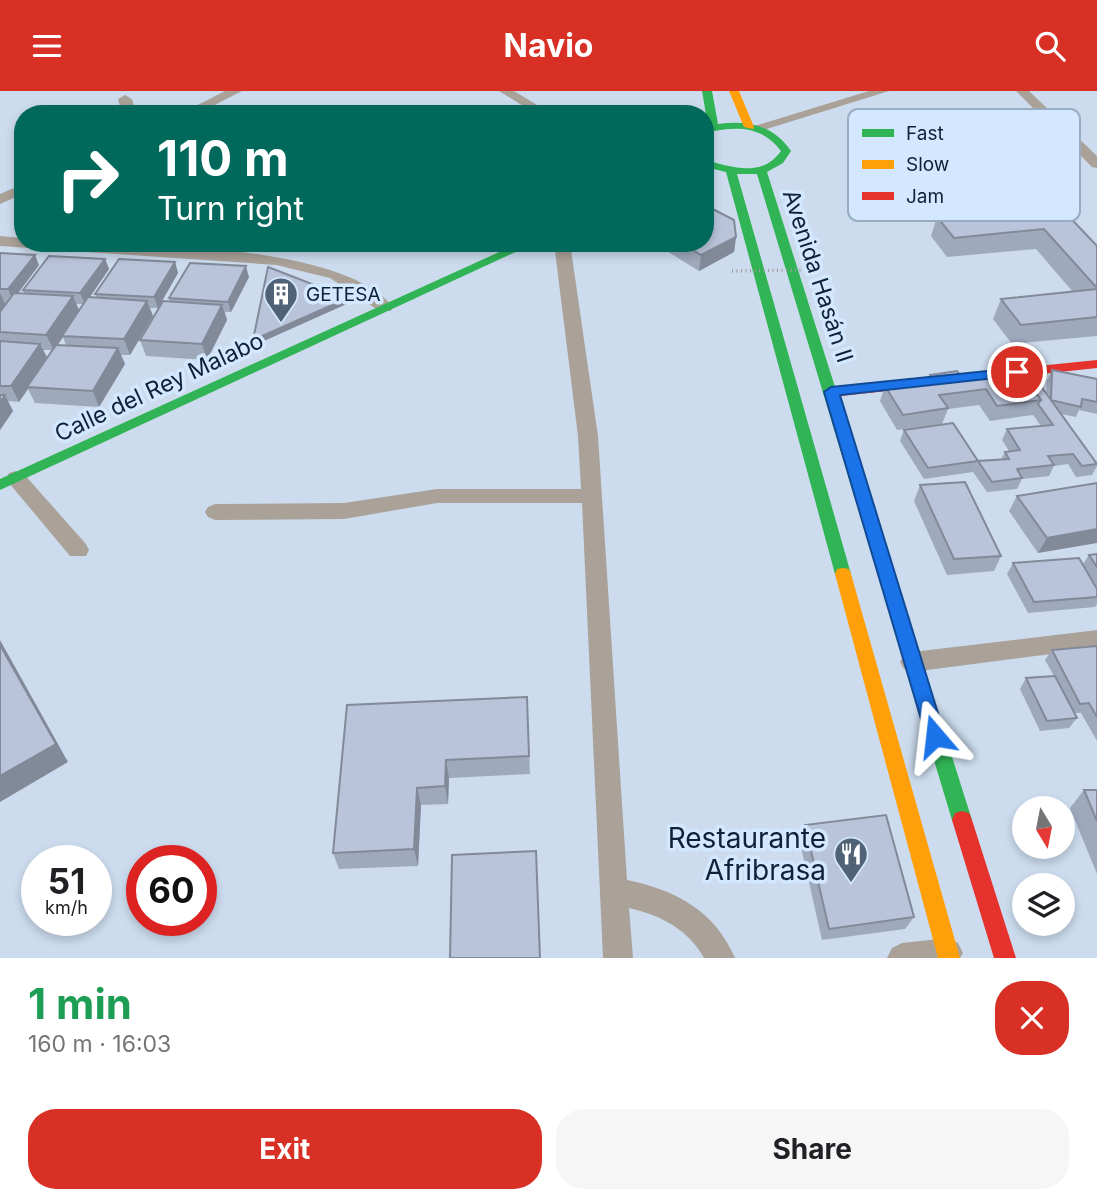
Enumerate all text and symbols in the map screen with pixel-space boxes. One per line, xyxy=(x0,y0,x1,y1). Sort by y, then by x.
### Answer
text: Navio xyxy=(504,26,593,65)
icon: menu xyxy=(28,27,66,65)
icon: search xyxy=(1031,27,1069,65)
legend xyxy=(848,109,1080,221)
text: Fast xyxy=(906,122,944,145)
text: 110 m xyxy=(157,129,289,188)
icon: right xyxy=(42,133,133,224)
text: Slow xyxy=(906,153,949,176)
text: Jam xyxy=(906,185,944,208)
street label: Avenida Hasán II xyxy=(777,186,859,366)
text: Turn right xyxy=(157,189,304,228)
building icon: GETESA xyxy=(262,275,300,324)
place label: GETESA xyxy=(306,283,381,306)
street label: Calle del Rey Malabo xyxy=(50,326,268,448)
pin xyxy=(987,342,1047,402)
icon: arrive xyxy=(998,353,1036,391)
position arrow xyxy=(898,699,972,773)
north arrow xyxy=(1012,796,1074,859)
map controls xyxy=(1012,796,1075,936)
place label: Restaurante Afribrasa xyxy=(668,821,826,887)
restaurant icon: Restaurante Afribrasa xyxy=(832,835,870,884)
speed limit sign: 60 xyxy=(126,845,217,936)
text: 51 xyxy=(48,860,85,902)
button: layers xyxy=(1012,873,1075,936)
text: km/h xyxy=(45,897,88,918)
text: 1 min xyxy=(28,978,132,1029)
button: close xyxy=(995,981,1069,1055)
text: 160 m · 16:03 xyxy=(28,1030,171,1058)
button: Exit xyxy=(28,1109,542,1189)
button: Share xyxy=(556,1109,1069,1189)

